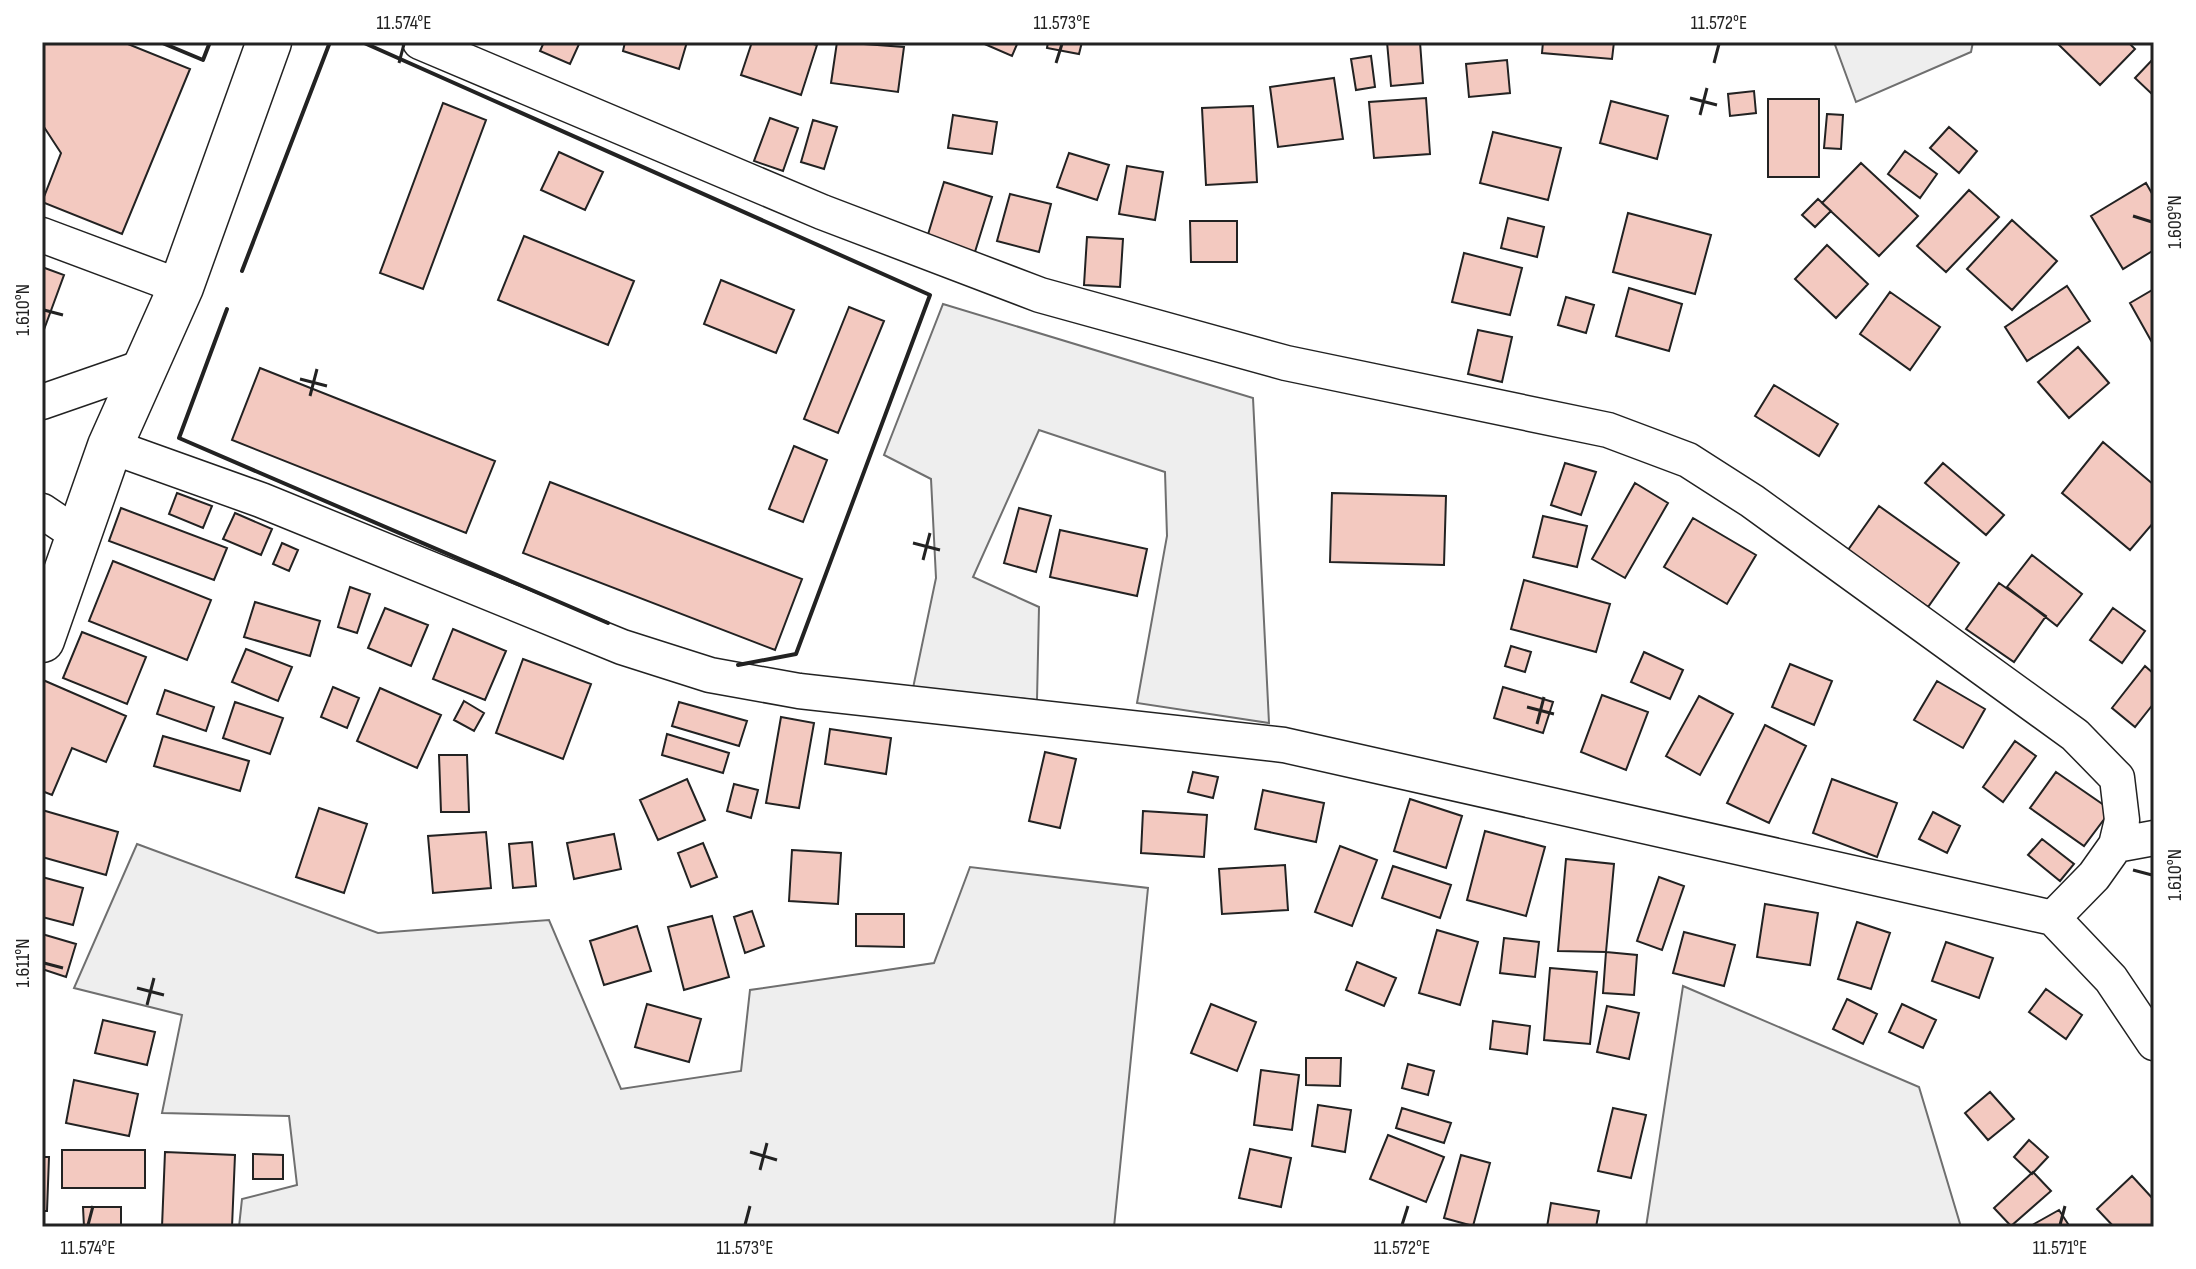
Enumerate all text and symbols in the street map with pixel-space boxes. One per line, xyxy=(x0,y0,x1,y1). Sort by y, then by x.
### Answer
text: 11.574°E xyxy=(377,11,431,35)
text: 11.573°E xyxy=(1034,11,1090,35)
text: 11.572°E xyxy=(1691,11,1747,35)
text: 1.609°N xyxy=(2163,195,2187,249)
text: 1.610°N xyxy=(11,284,35,336)
text: 1.610°N xyxy=(2163,849,2187,901)
text: 1.611°N xyxy=(11,939,35,987)
text: 11.574°E xyxy=(61,1236,115,1260)
text: 11.573°E xyxy=(717,1236,773,1260)
text: 11.572°E xyxy=(1374,1236,1430,1260)
text: 11.571°E xyxy=(2033,1236,2087,1260)

